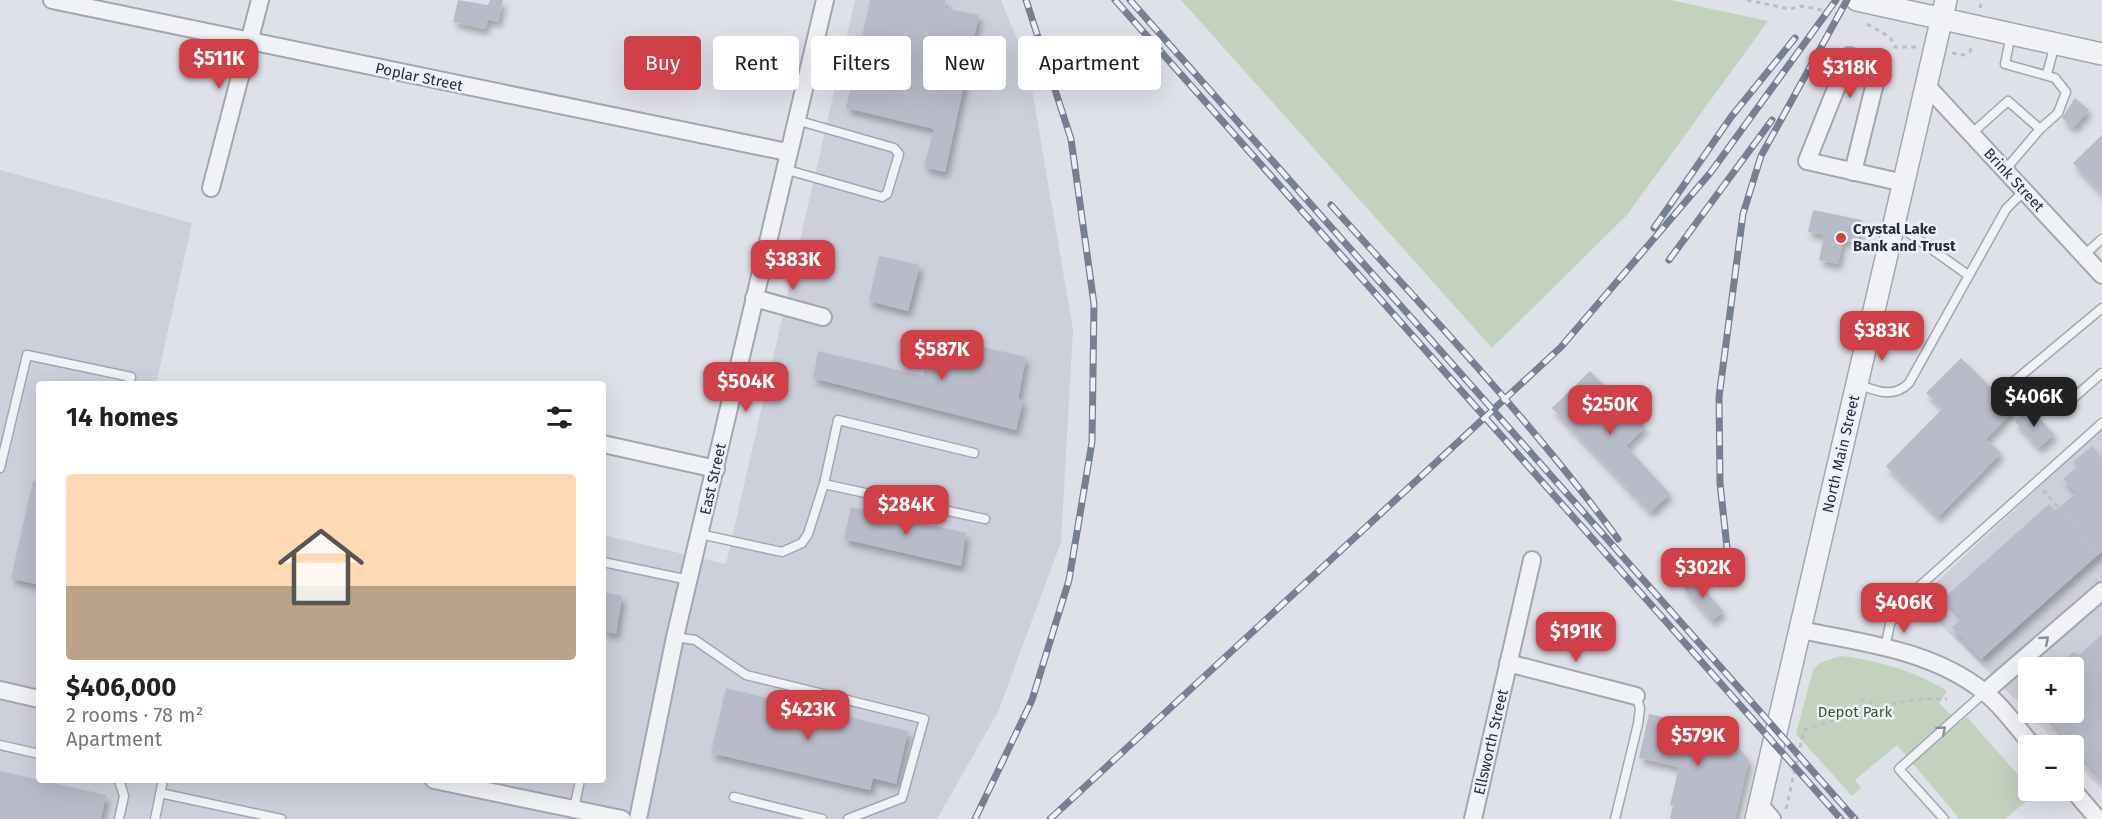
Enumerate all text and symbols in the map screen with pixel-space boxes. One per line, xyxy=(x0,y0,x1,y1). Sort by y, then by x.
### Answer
chip: Buy xyxy=(624,36,701,90)
chip: Rent xyxy=(713,36,799,90)
chip: Filters xyxy=(811,36,911,90)
chip: New xyxy=(923,36,1006,90)
chip: Apartment xyxy=(1018,36,1161,90)
pin: $511K xyxy=(177,39,261,90)
text: $511K xyxy=(193,46,245,70)
pin: $318K xyxy=(1808,48,1892,99)
text: $318K xyxy=(1823,55,1877,79)
street label: Poplar Street xyxy=(374,59,465,95)
street label: Brink Street xyxy=(1980,145,2048,216)
place label: Crystal Lake Bank and Trust xyxy=(1853,220,1956,255)
marker: Crystal Lake Bank and Trust xyxy=(1834,231,1848,245)
pin: $383K xyxy=(751,240,835,291)
text: $383K xyxy=(765,247,821,271)
pin: $383K xyxy=(1840,311,1924,362)
text: $383K xyxy=(1854,318,1910,342)
pin: $587K xyxy=(900,330,984,381)
text: $587K xyxy=(914,337,970,361)
pin: $504K xyxy=(704,362,788,413)
text: $504K xyxy=(717,369,775,393)
pin: $406K xyxy=(1992,377,2076,428)
text: $406K xyxy=(2005,384,2063,408)
pin: $250K xyxy=(1568,385,1652,436)
text: $250K xyxy=(1582,392,1638,416)
street label: North Main Street xyxy=(1819,393,1863,515)
icon: filters xyxy=(543,401,576,434)
text: 14 homes xyxy=(66,402,178,433)
street label: East Street xyxy=(696,441,730,517)
pin: $284K xyxy=(864,485,948,536)
text: $284K xyxy=(878,492,934,516)
icon: home xyxy=(267,513,375,621)
pin: $302K xyxy=(1661,548,1745,599)
text: $302K xyxy=(1675,555,1731,579)
pin: $406K xyxy=(1862,583,1946,634)
text: $406K xyxy=(1875,590,1933,614)
pin: $191K xyxy=(1534,612,1618,663)
text: $191K xyxy=(1550,619,1602,643)
one-way arrow xyxy=(2039,636,2049,647)
map controls xyxy=(2018,657,2084,801)
button: + xyxy=(2018,657,2084,723)
text: $406,000 xyxy=(66,672,176,703)
street label: Ellsworth Street xyxy=(1470,687,1512,797)
pin: $423K xyxy=(766,690,850,741)
text: $423K xyxy=(780,697,836,721)
text: 2 rooms · 78 m² xyxy=(66,703,203,727)
park label: Depot Park xyxy=(1818,703,1893,721)
pin: $579K xyxy=(1656,716,1740,767)
text: $579K xyxy=(1671,723,1725,747)
text: Apartment xyxy=(66,727,162,751)
one-way arrow xyxy=(1935,727,1946,738)
button: − xyxy=(2018,735,2084,801)

